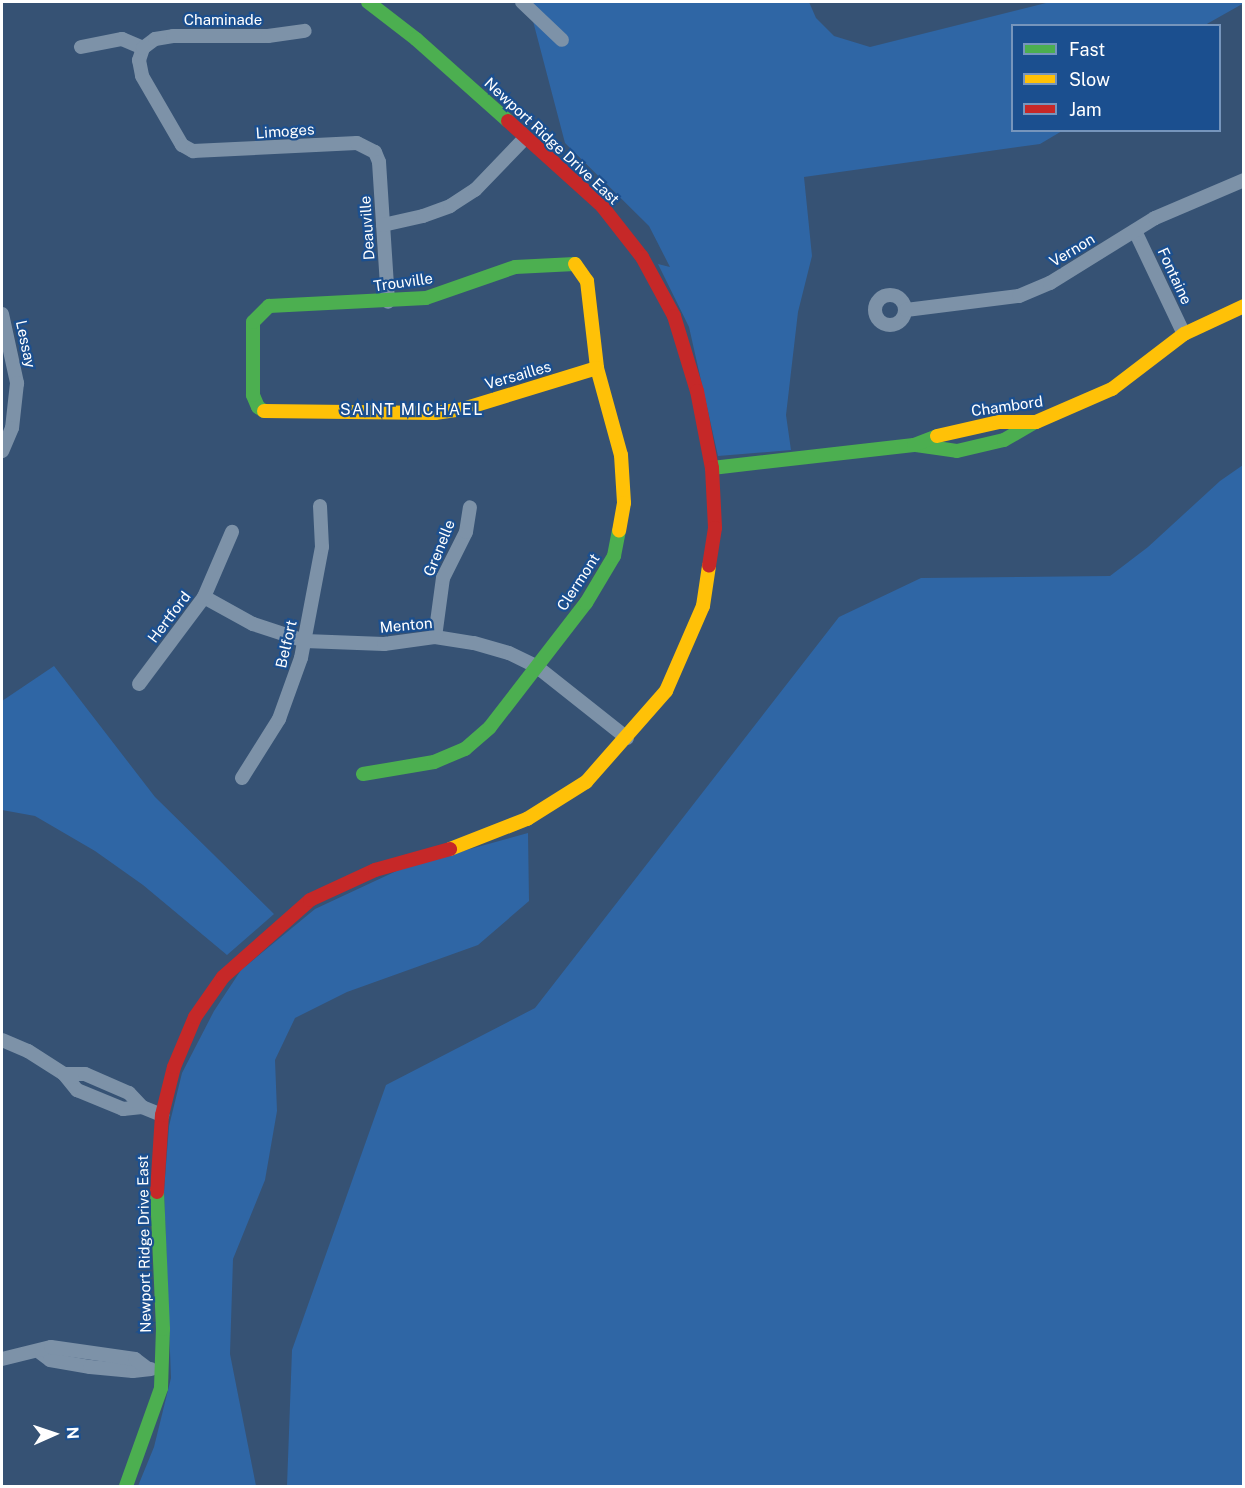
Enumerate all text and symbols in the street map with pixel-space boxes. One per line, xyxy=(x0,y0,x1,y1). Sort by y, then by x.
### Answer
street label: Chaminade xyxy=(184,11,262,29)
legend xyxy=(1011,24,1221,132)
text: Fast xyxy=(1069,39,1105,60)
text: Slow xyxy=(1069,69,1110,90)
street label: Newport Ridge Drive East xyxy=(481,74,623,208)
text: Jam xyxy=(1069,99,1102,120)
street label: Limoges xyxy=(255,120,315,142)
street label: Deauville xyxy=(356,195,378,261)
street label: Vernon xyxy=(1046,230,1098,270)
street label: Fontaine xyxy=(1154,245,1196,307)
street label: Trouville xyxy=(372,269,434,295)
street label: Lessay xyxy=(12,319,40,369)
street label: Versailles xyxy=(483,357,553,393)
street label: Chambord xyxy=(970,392,1044,420)
district label: SAINT MICHAEL xyxy=(340,400,484,420)
street label: Grenelle xyxy=(420,517,458,579)
street label: Clermont xyxy=(553,550,603,614)
street label: Hertford xyxy=(144,588,194,646)
street label: Menton xyxy=(379,614,433,636)
street label: Belfort xyxy=(272,618,300,670)
street label: Newport Ridge Drive East xyxy=(133,1155,155,1333)
north arrow xyxy=(24,1404,84,1464)
text: N xyxy=(63,1426,82,1440)

